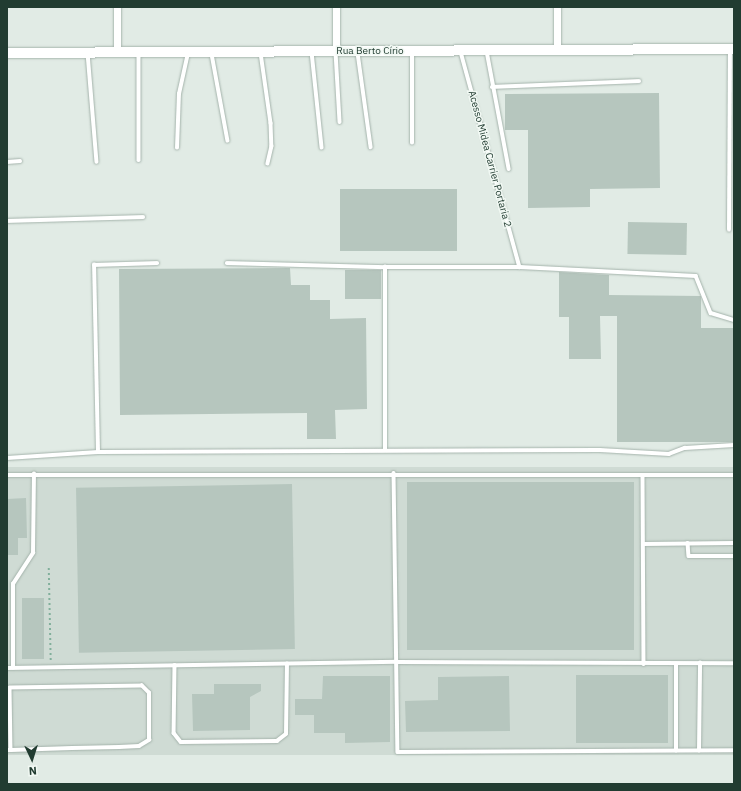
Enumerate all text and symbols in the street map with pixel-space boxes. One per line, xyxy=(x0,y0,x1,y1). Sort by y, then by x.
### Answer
street label: Rua Berto Círio xyxy=(336,45,404,57)
street label: Acesso Midea Carrier Portaria 2 xyxy=(466,89,514,229)
north arrow xyxy=(12,739,52,779)
text: N xyxy=(28,764,37,778)

